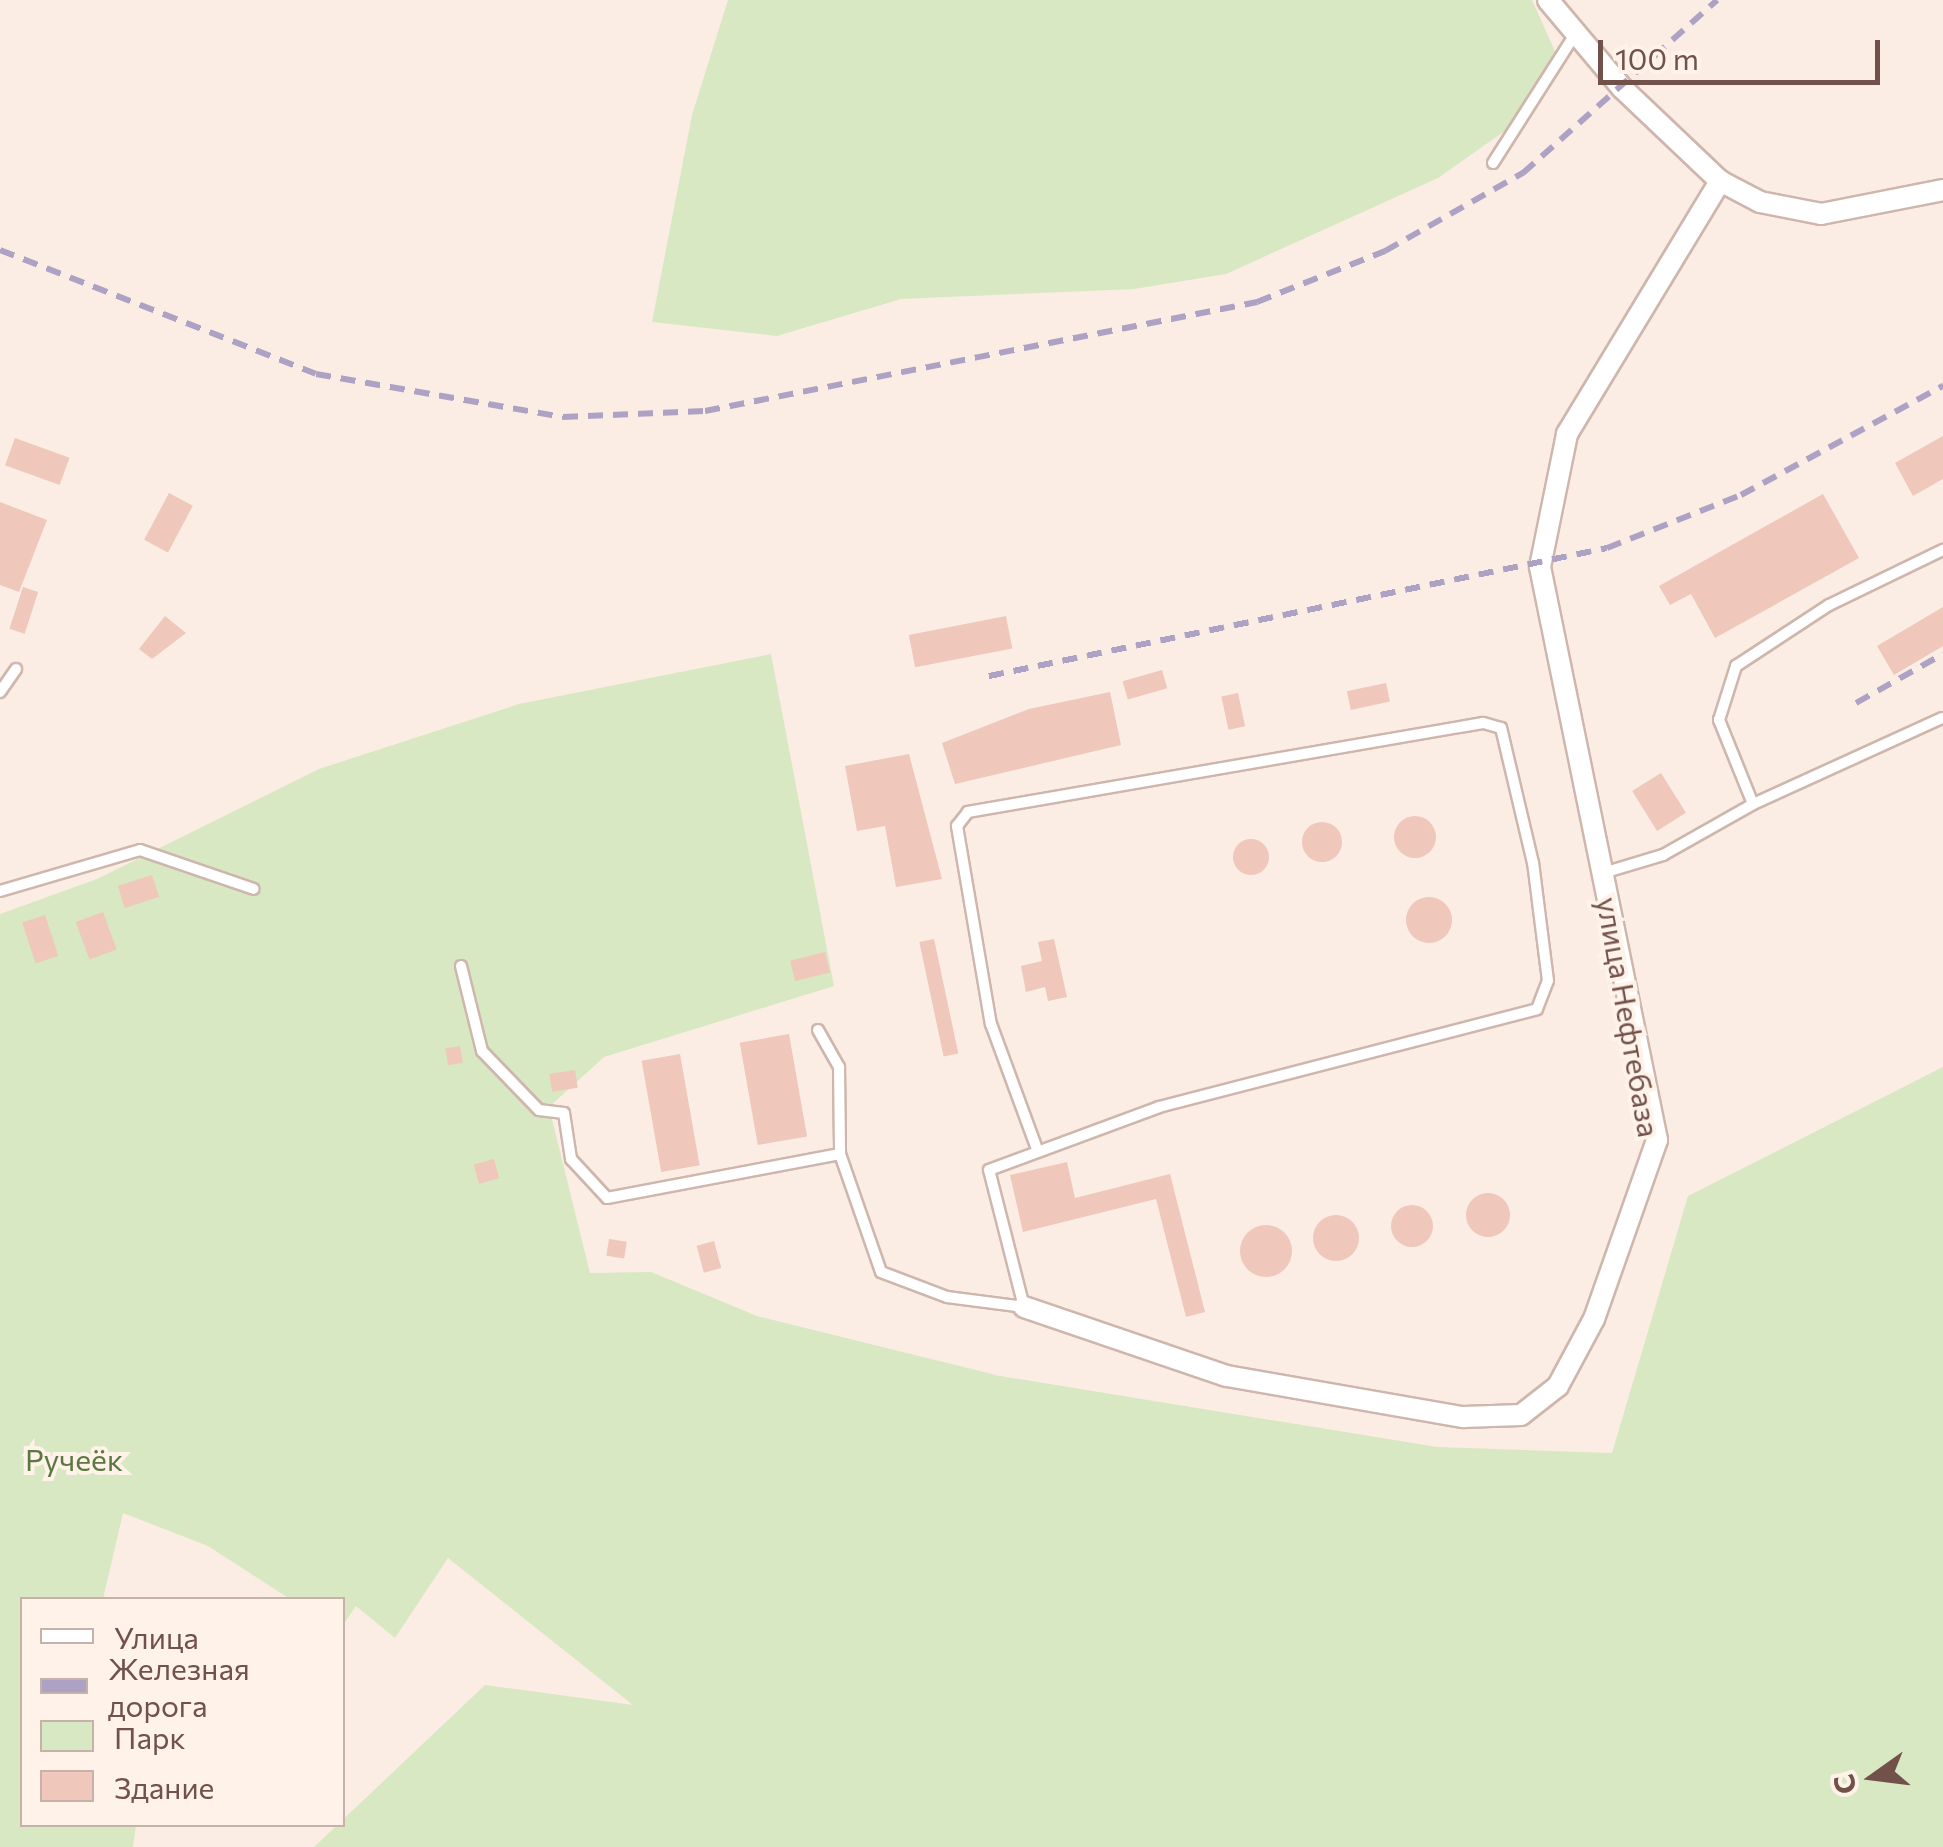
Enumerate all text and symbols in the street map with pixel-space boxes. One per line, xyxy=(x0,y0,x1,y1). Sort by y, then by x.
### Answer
scale bar xyxy=(1603,20,1886,82)
text: 100 m xyxy=(1615,39,1699,76)
street label: улица Нефтебаза xyxy=(1590,894,1668,1140)
park label: Ручеёк xyxy=(25,1441,123,1477)
legend xyxy=(20,1597,345,1827)
text: Улица xyxy=(114,1618,199,1655)
text: Железная дорога xyxy=(108,1649,250,1723)
text: Парк xyxy=(114,1718,186,1755)
north arrow xyxy=(1823,1727,1923,1827)
text: Здание xyxy=(114,1768,214,1805)
text: С xyxy=(1825,1771,1863,1798)

